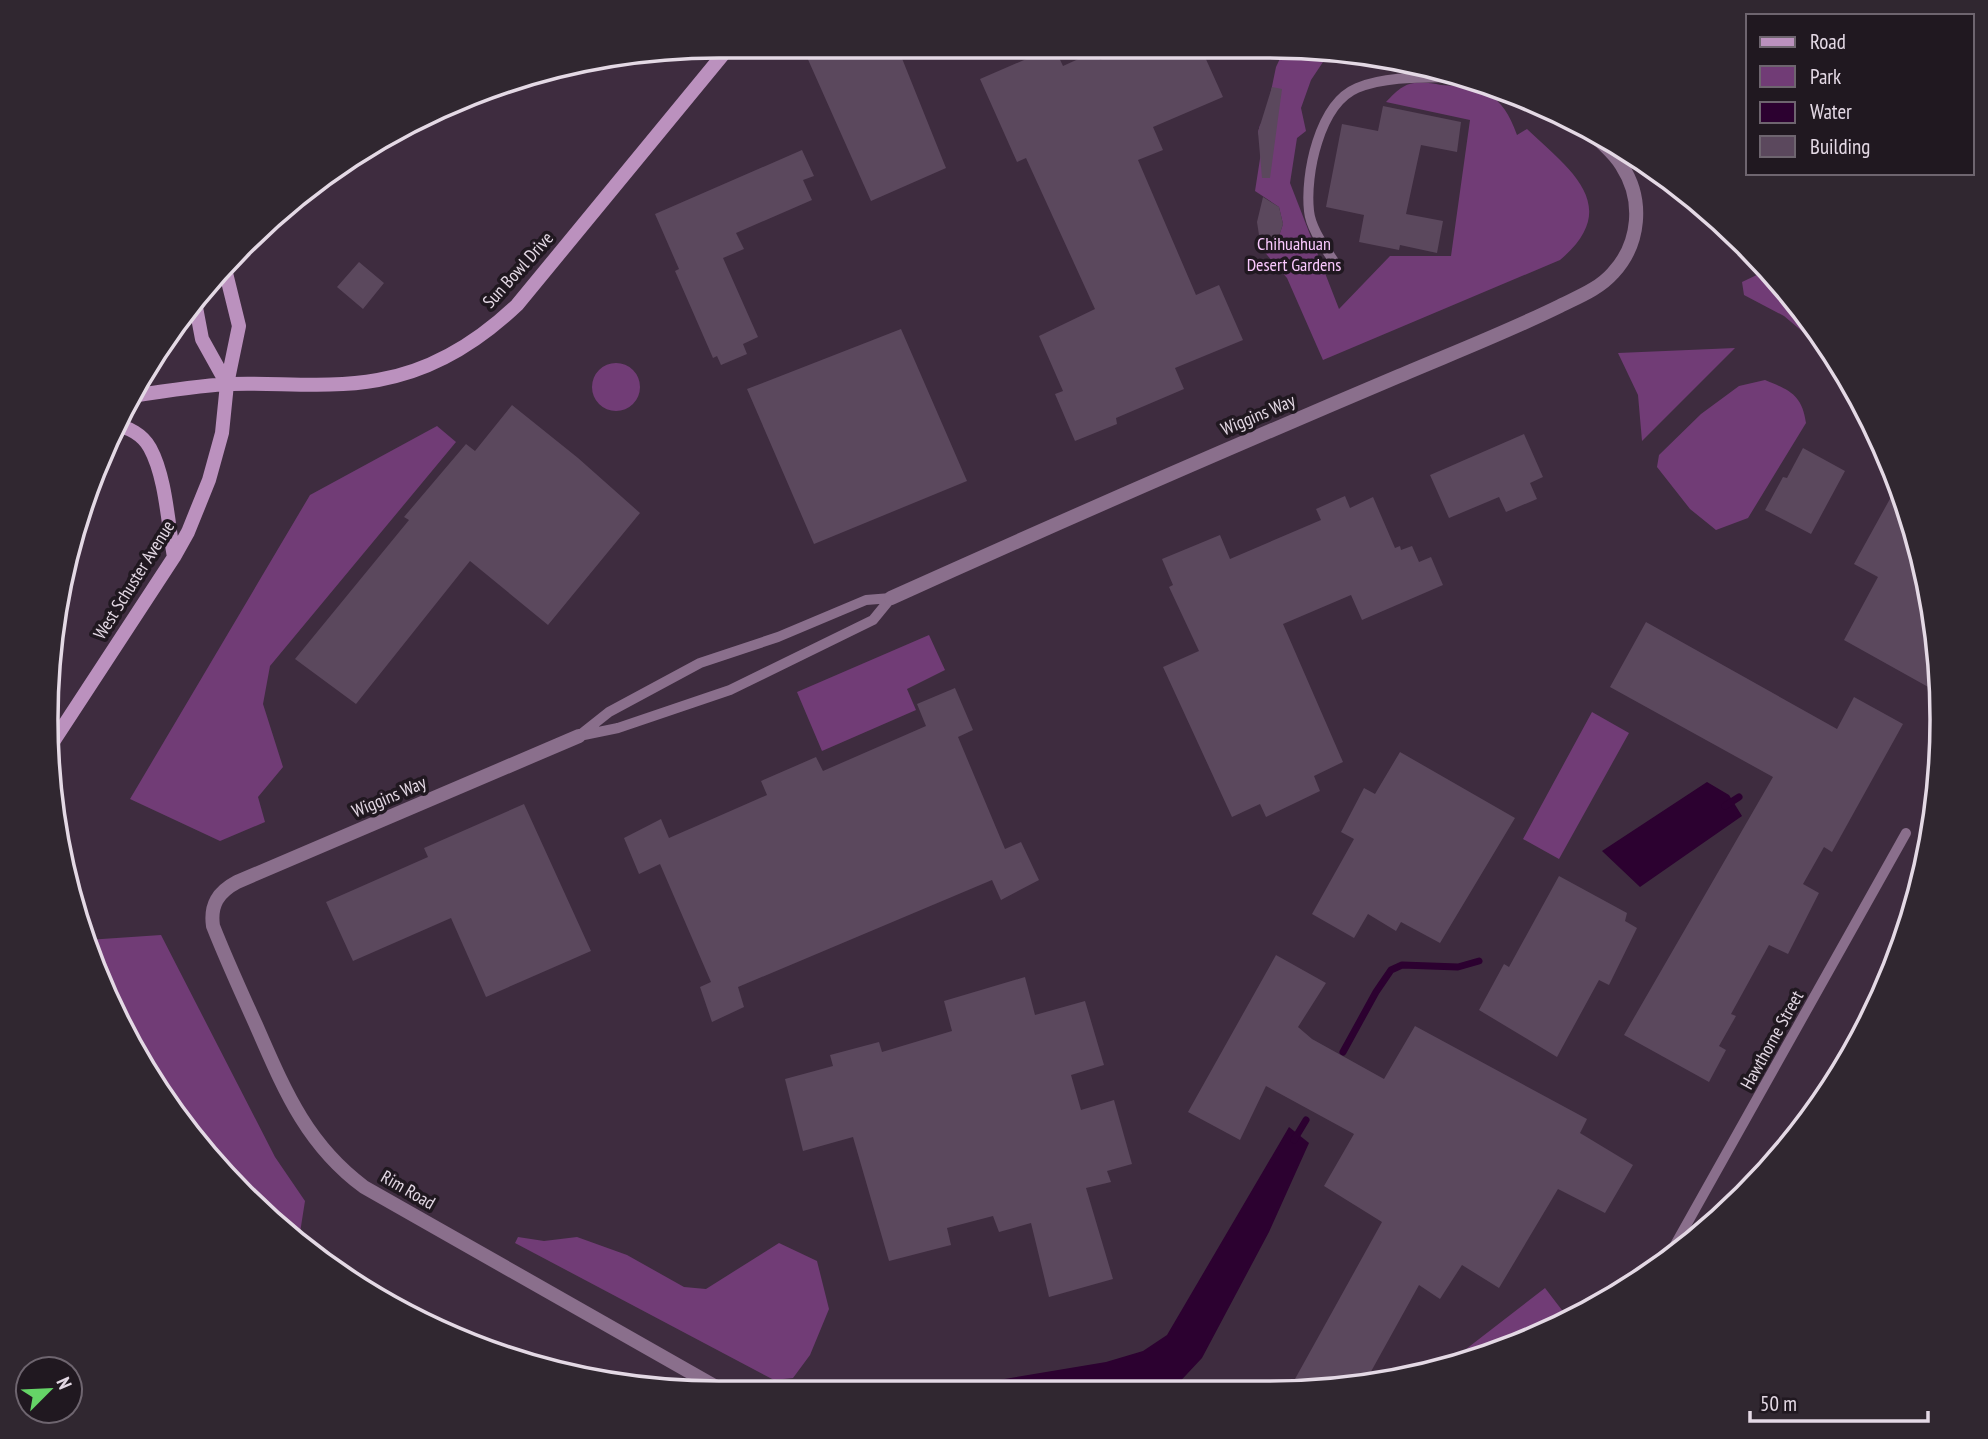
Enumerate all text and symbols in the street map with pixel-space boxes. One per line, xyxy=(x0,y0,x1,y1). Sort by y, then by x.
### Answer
legend xyxy=(1746,14,1974,175)
text: Road xyxy=(1810,28,1846,55)
text: Park xyxy=(1810,63,1841,90)
text: Water xyxy=(1810,98,1852,125)
text: Building xyxy=(1810,133,1870,160)
street label: Sun Bowl Drive xyxy=(477,227,558,313)
park label: Chihuahuan Desert Gardens xyxy=(1247,232,1341,276)
street label: Wiggins Way xyxy=(1217,389,1299,440)
street label: West Schuster Avenue xyxy=(88,516,179,643)
street label: Wiggins Way xyxy=(348,771,430,822)
street label: Hawthorne Street xyxy=(1735,986,1808,1093)
street label: Rim Road xyxy=(377,1165,439,1214)
north arrow xyxy=(14,1355,84,1425)
text: N xyxy=(51,1374,78,1393)
scale bar xyxy=(1750,1380,1928,1424)
text: 50 m xyxy=(1760,1390,1797,1417)

